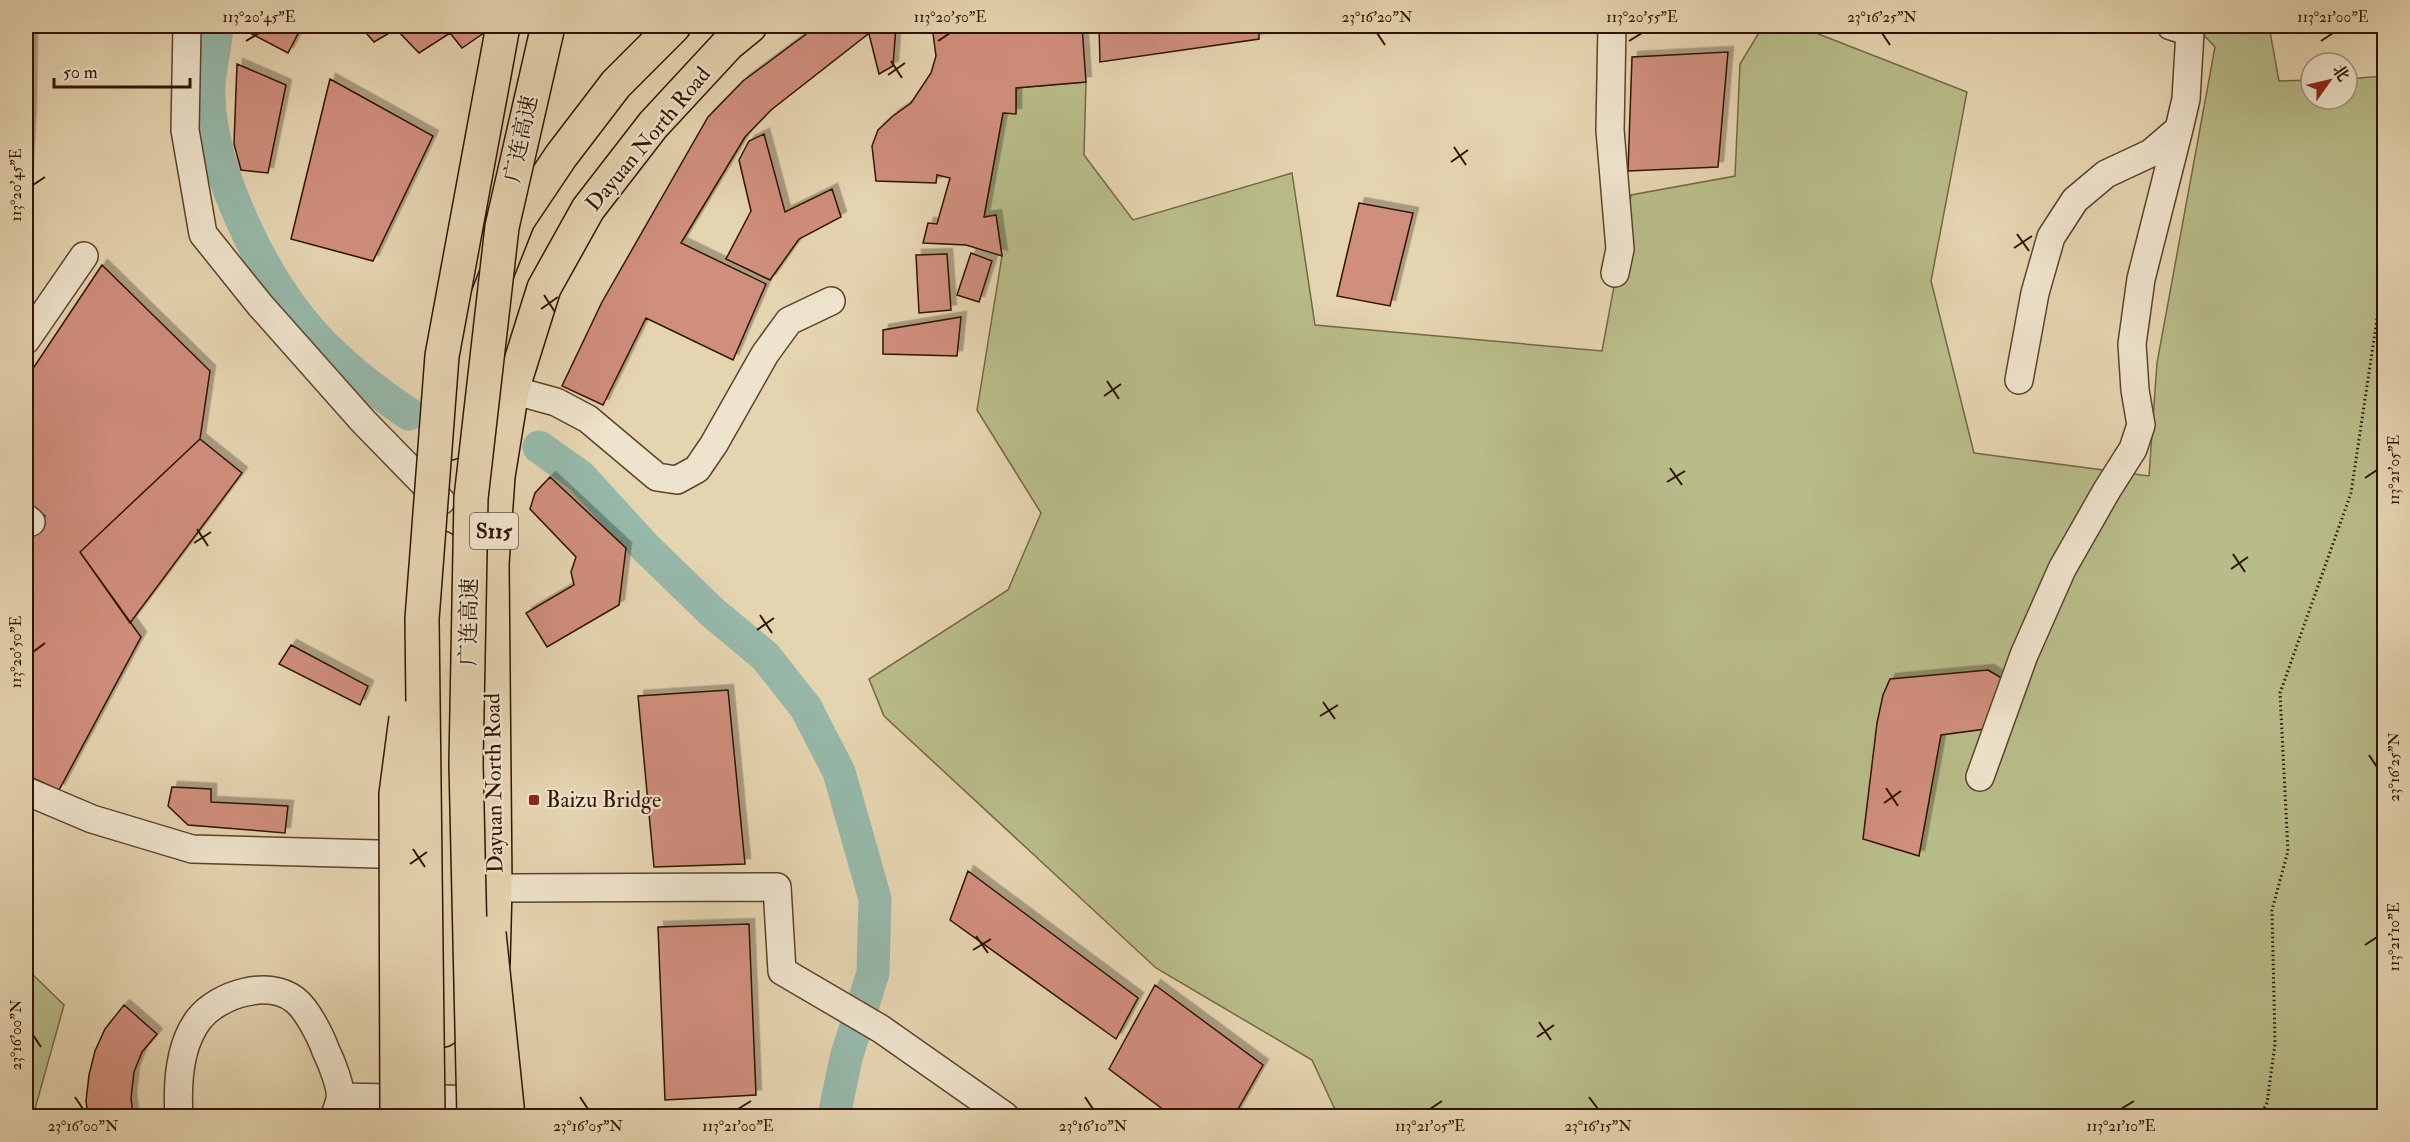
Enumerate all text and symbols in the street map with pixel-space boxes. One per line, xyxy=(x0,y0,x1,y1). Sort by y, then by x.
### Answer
text: 113°20'45"E xyxy=(223,8,296,27)
text: 113°20'50"E xyxy=(914,8,986,27)
text: 23°16'20"N xyxy=(1342,8,1413,27)
text: 113°20'55"E xyxy=(1606,8,1678,27)
text: 23°16'25"N xyxy=(1847,8,1917,27)
text: 113°21'00"E xyxy=(2297,8,2369,27)
scale bar xyxy=(54,51,190,89)
north arrow xyxy=(2299,51,2359,111)
text: 50 m xyxy=(63,61,98,84)
street label: Dayuan North Road xyxy=(579,61,717,217)
text: 北 xyxy=(2328,61,2353,85)
street label: 广连高速 xyxy=(498,93,544,185)
text: 113°20'45"E xyxy=(7,148,26,221)
text: 113°21'05"E xyxy=(2385,435,2404,505)
road number: S115 xyxy=(470,513,518,549)
street label: 广连高速 xyxy=(454,578,484,666)
text: 113°20'50"E xyxy=(7,616,26,688)
street label: Dayuan North Road xyxy=(478,693,510,873)
text: 23°16'25"N xyxy=(2385,732,2404,802)
place label: Baizu Bridge xyxy=(546,786,661,814)
marker: Baizu Bridge xyxy=(527,793,541,807)
text: 113°21'10"E xyxy=(2385,902,2404,971)
text: 23°16'00"N xyxy=(7,999,26,1070)
text: 23°16'00"N xyxy=(48,1117,119,1136)
text: 23°16'05"N xyxy=(553,1117,623,1136)
text: 113°21'00"E xyxy=(702,1117,774,1136)
text: 23°16'10"N xyxy=(1059,1117,1128,1136)
text: 113°21'05"E xyxy=(1395,1117,1465,1136)
text: 23°16'15"N xyxy=(1564,1117,1632,1136)
text: 113°21'10"E xyxy=(2087,1117,2156,1136)

